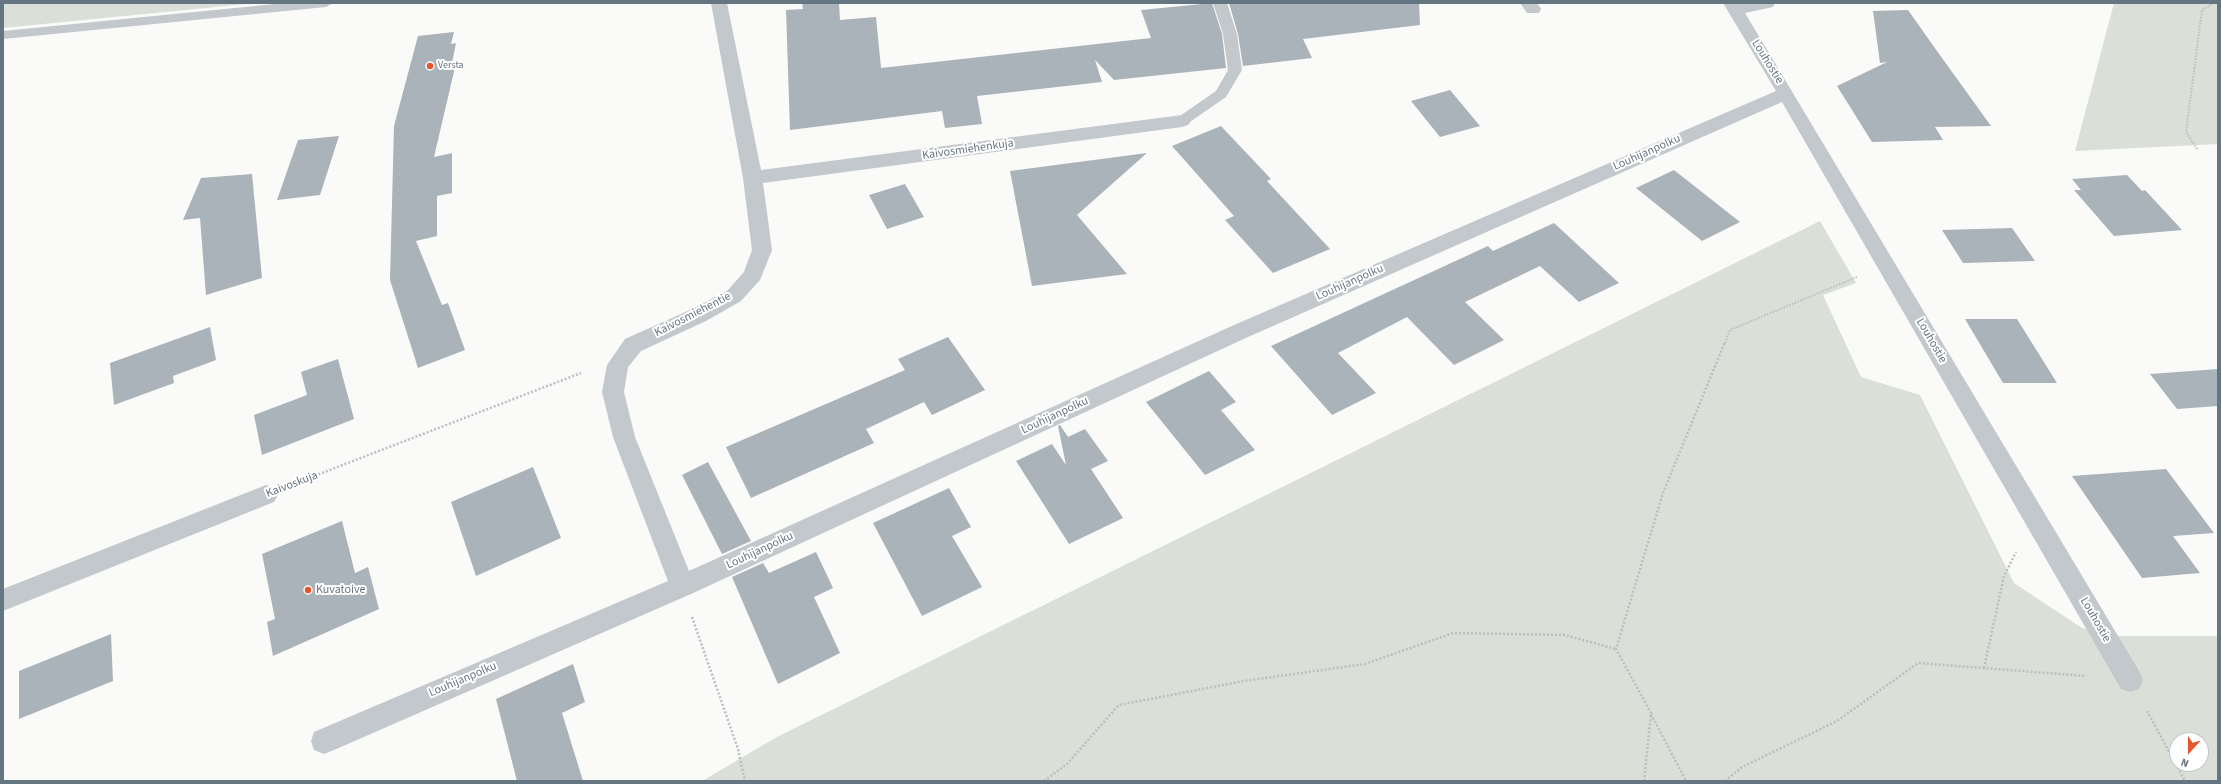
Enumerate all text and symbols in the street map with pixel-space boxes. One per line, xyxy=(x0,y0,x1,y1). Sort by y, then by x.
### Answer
street label: Louhostie xyxy=(1748,37,1786,87)
place label: Versta xyxy=(438,60,464,72)
marker: Versta xyxy=(425,61,435,71)
street label: Louhijanpolku xyxy=(1611,132,1683,174)
street label: Kaivosmiehenkuja xyxy=(921,136,1015,164)
street label: Louhijanpolku xyxy=(1314,262,1386,304)
street label: Kaivosmiehentie xyxy=(652,290,734,340)
street label: Louhostie xyxy=(1912,316,1950,366)
street label: Louhijanpolku xyxy=(1019,394,1091,438)
street label: Kaivoskuja xyxy=(264,469,320,501)
street label: Louhijanpolku xyxy=(724,529,796,573)
place label: Kuvatoive xyxy=(316,583,365,597)
marker: Kuvatoive xyxy=(303,585,313,595)
street label: Louhostie xyxy=(2076,595,2114,645)
street label: Louhijanpolku xyxy=(427,659,499,701)
north arrow xyxy=(2169,732,2209,772)
text: N xyxy=(2179,754,2191,771)

